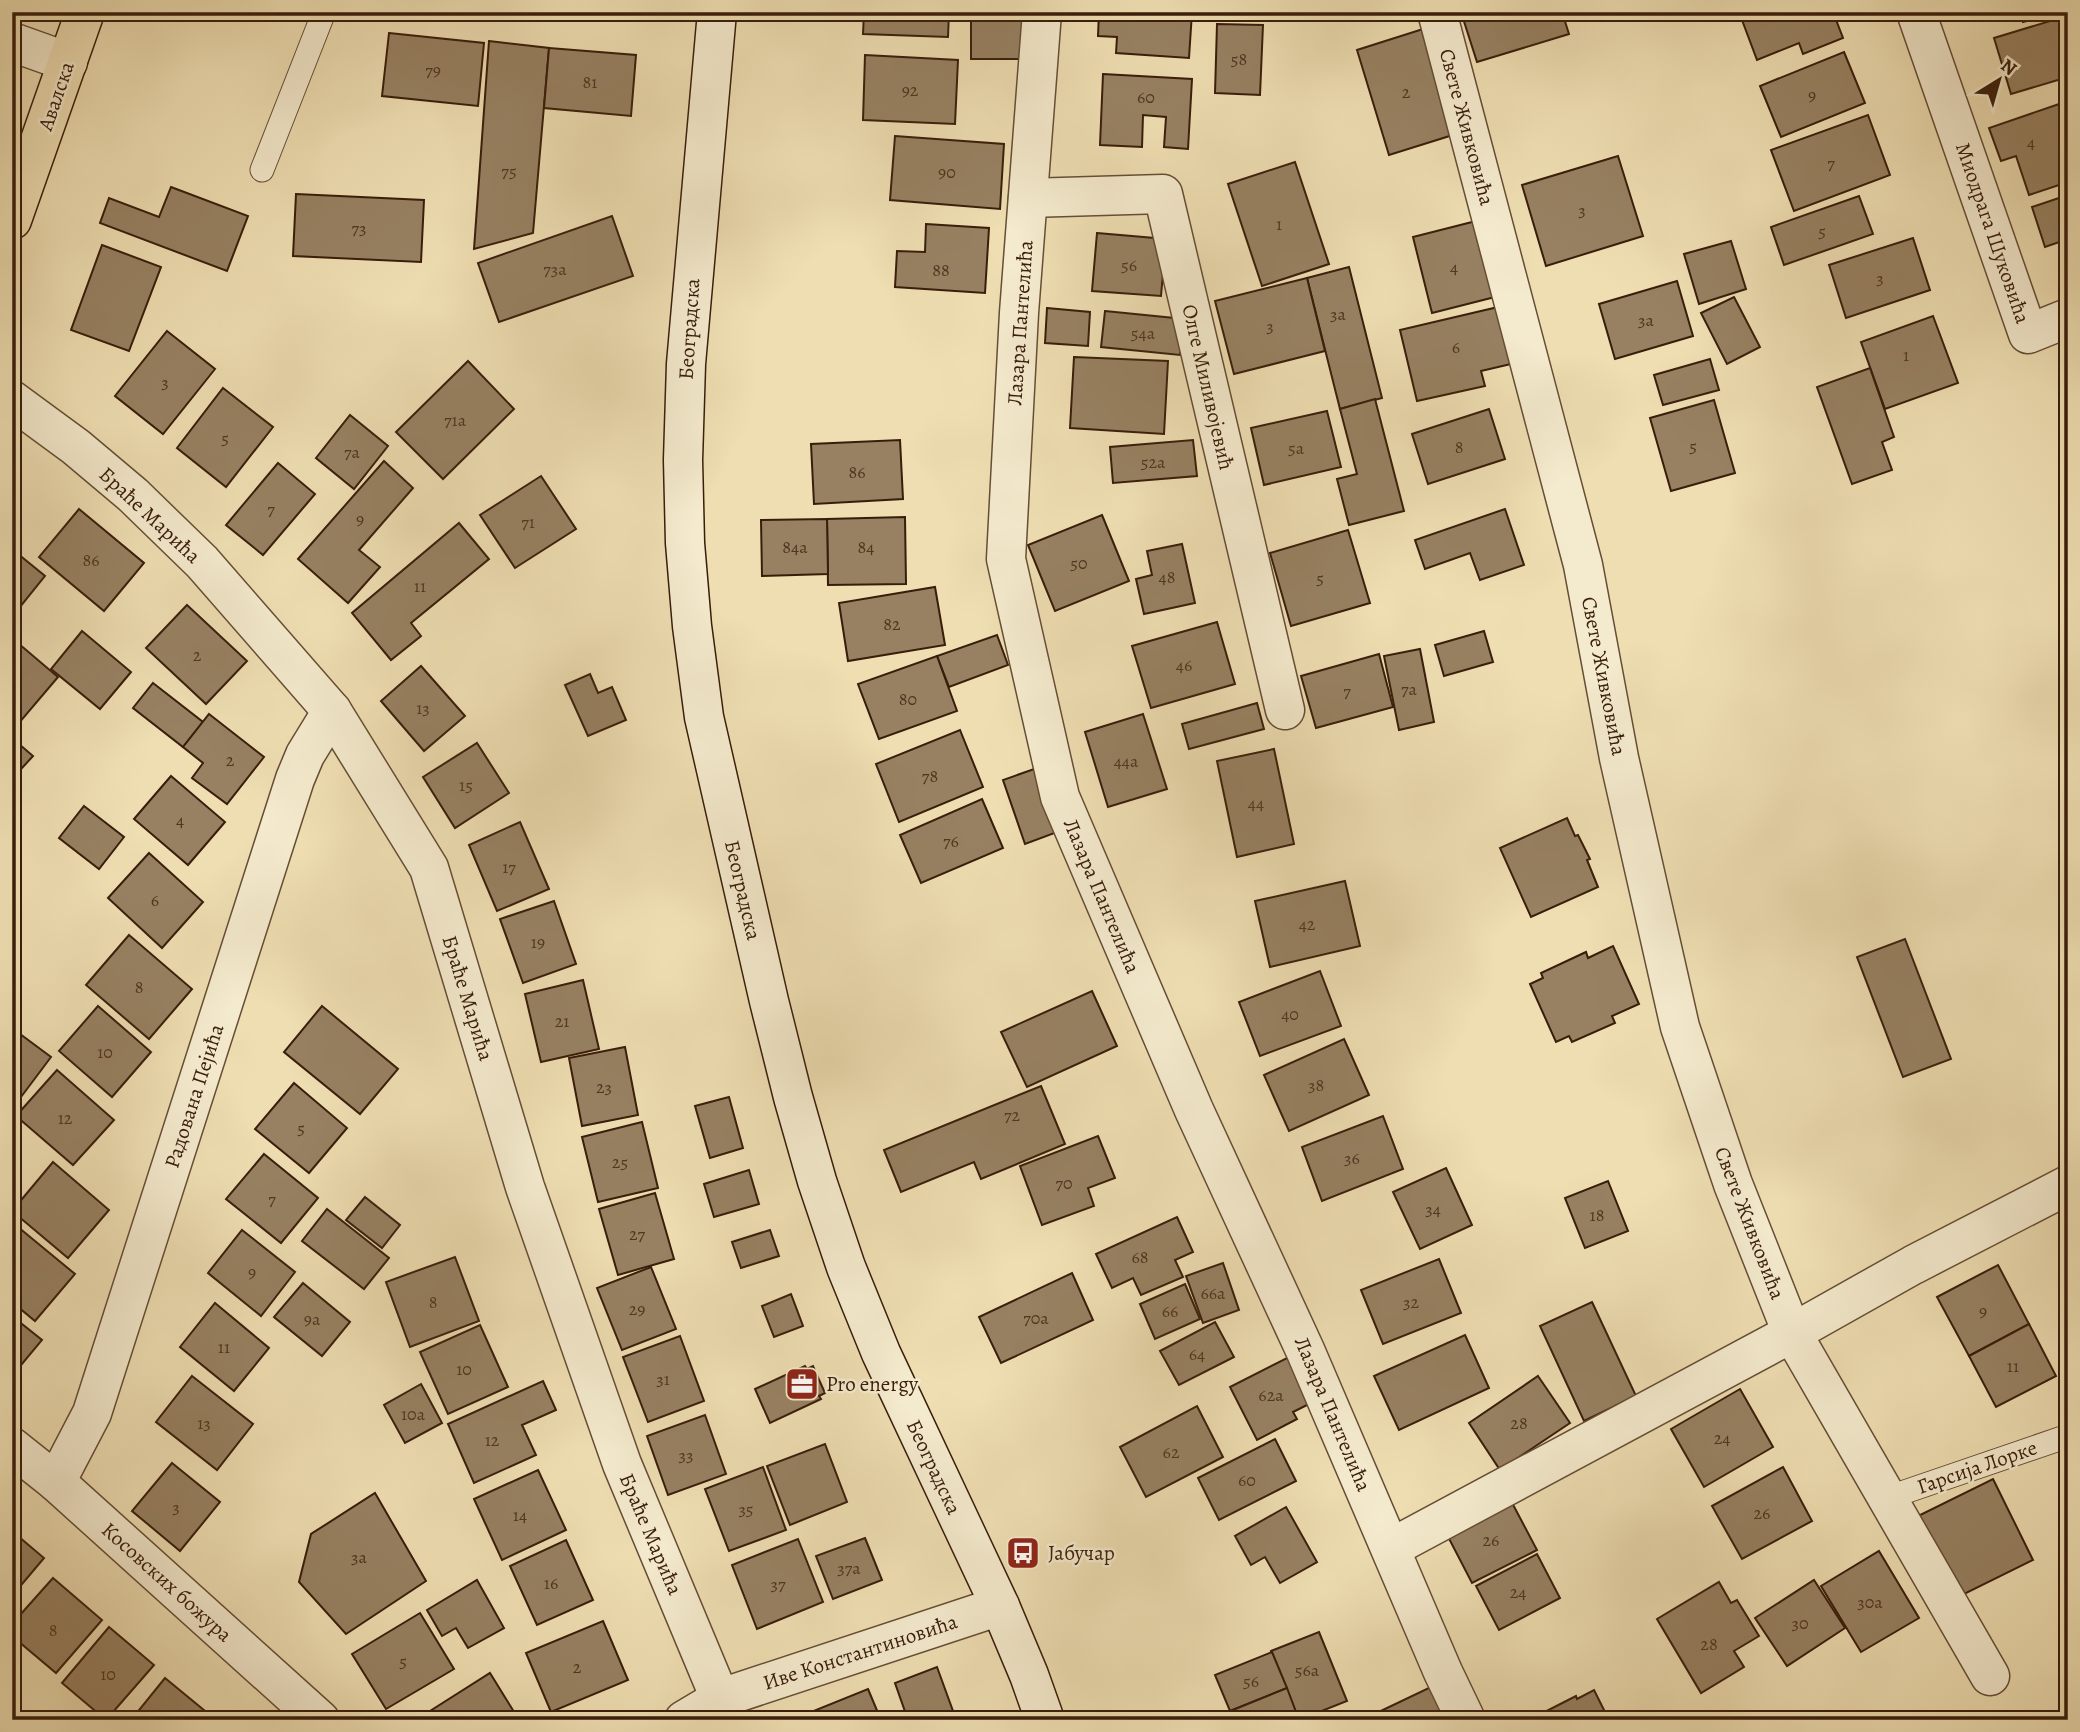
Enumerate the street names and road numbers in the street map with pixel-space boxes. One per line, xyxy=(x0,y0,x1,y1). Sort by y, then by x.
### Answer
street label: Свете Живковића xyxy=(1433,46,1501,209)
street label: Авалска xyxy=(31,57,81,135)
street label: Миодрага Шуковића xyxy=(1949,139,2037,328)
street label: Лазара Пантелића xyxy=(1000,239,1040,407)
street label: Београдска xyxy=(671,277,707,381)
street label: Олге Миливојевић xyxy=(1175,301,1241,473)
street label: Браће Марића xyxy=(93,461,207,570)
street label: Свете Живковића xyxy=(1575,594,1633,758)
street label: Лазара Пантелића xyxy=(1057,814,1147,978)
street label: Београдска xyxy=(718,837,768,943)
street label: Браће Марића xyxy=(436,932,500,1064)
street label: Радована Пејића xyxy=(158,1020,231,1172)
street label: Свете Живковића xyxy=(1708,1143,1792,1304)
street label: Лазара Пантелића xyxy=(1288,1332,1378,1496)
street label: Београдска xyxy=(900,1415,968,1519)
street label: Гарсија Лорке xyxy=(1913,1433,2041,1501)
street label: Браће Марића xyxy=(613,1469,689,1599)
street label: Косовских божура xyxy=(96,1516,239,1648)
street label: Иве Константиновића xyxy=(759,1607,961,1697)

